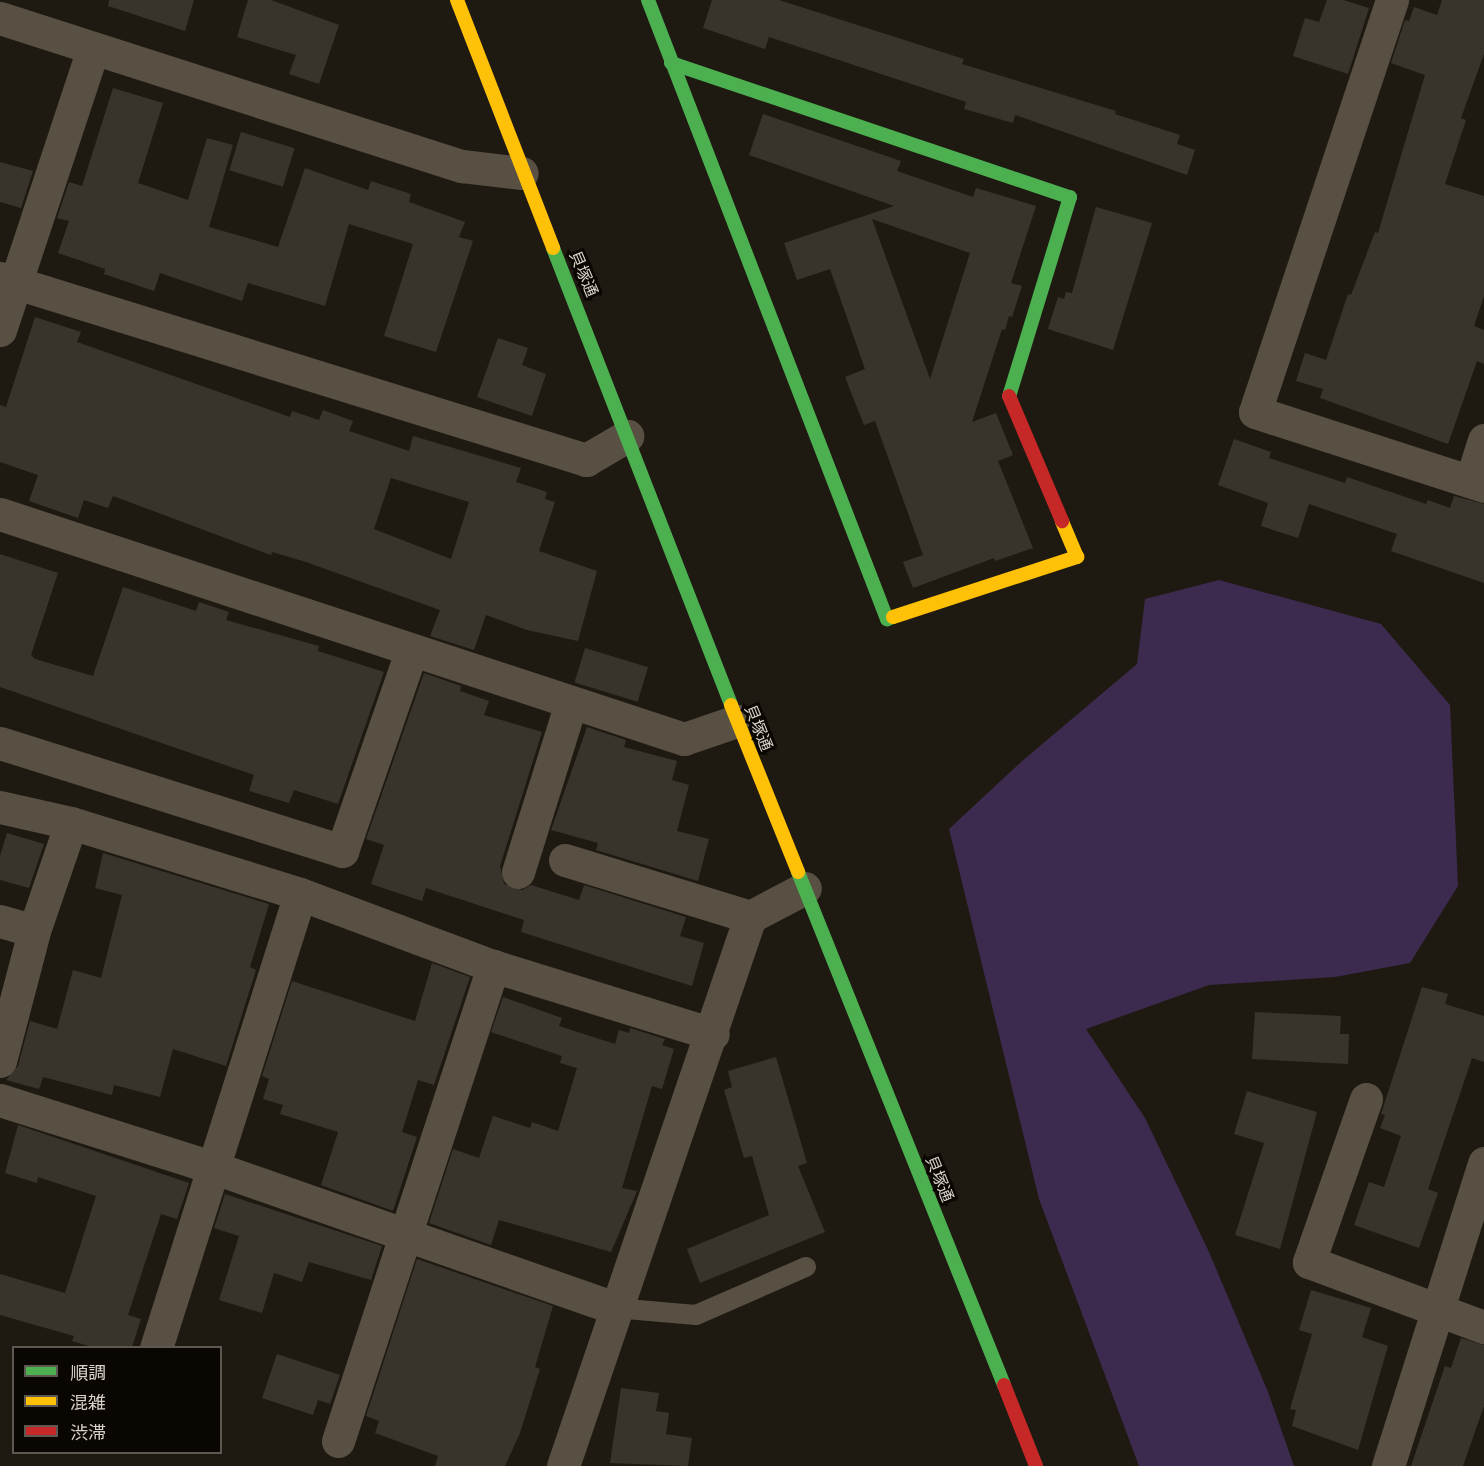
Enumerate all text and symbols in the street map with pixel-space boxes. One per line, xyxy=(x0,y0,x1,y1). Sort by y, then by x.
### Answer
street label: 貝塚通 xyxy=(565,248,601,300)
street label: 貝塚通 xyxy=(740,702,776,754)
street label: 貝塚通 xyxy=(921,1153,957,1205)
legend xyxy=(12,1346,222,1454)
text: 順調 xyxy=(70,1362,106,1384)
text: 混雑 xyxy=(70,1392,106,1414)
text: 渋滞 xyxy=(70,1422,106,1444)

